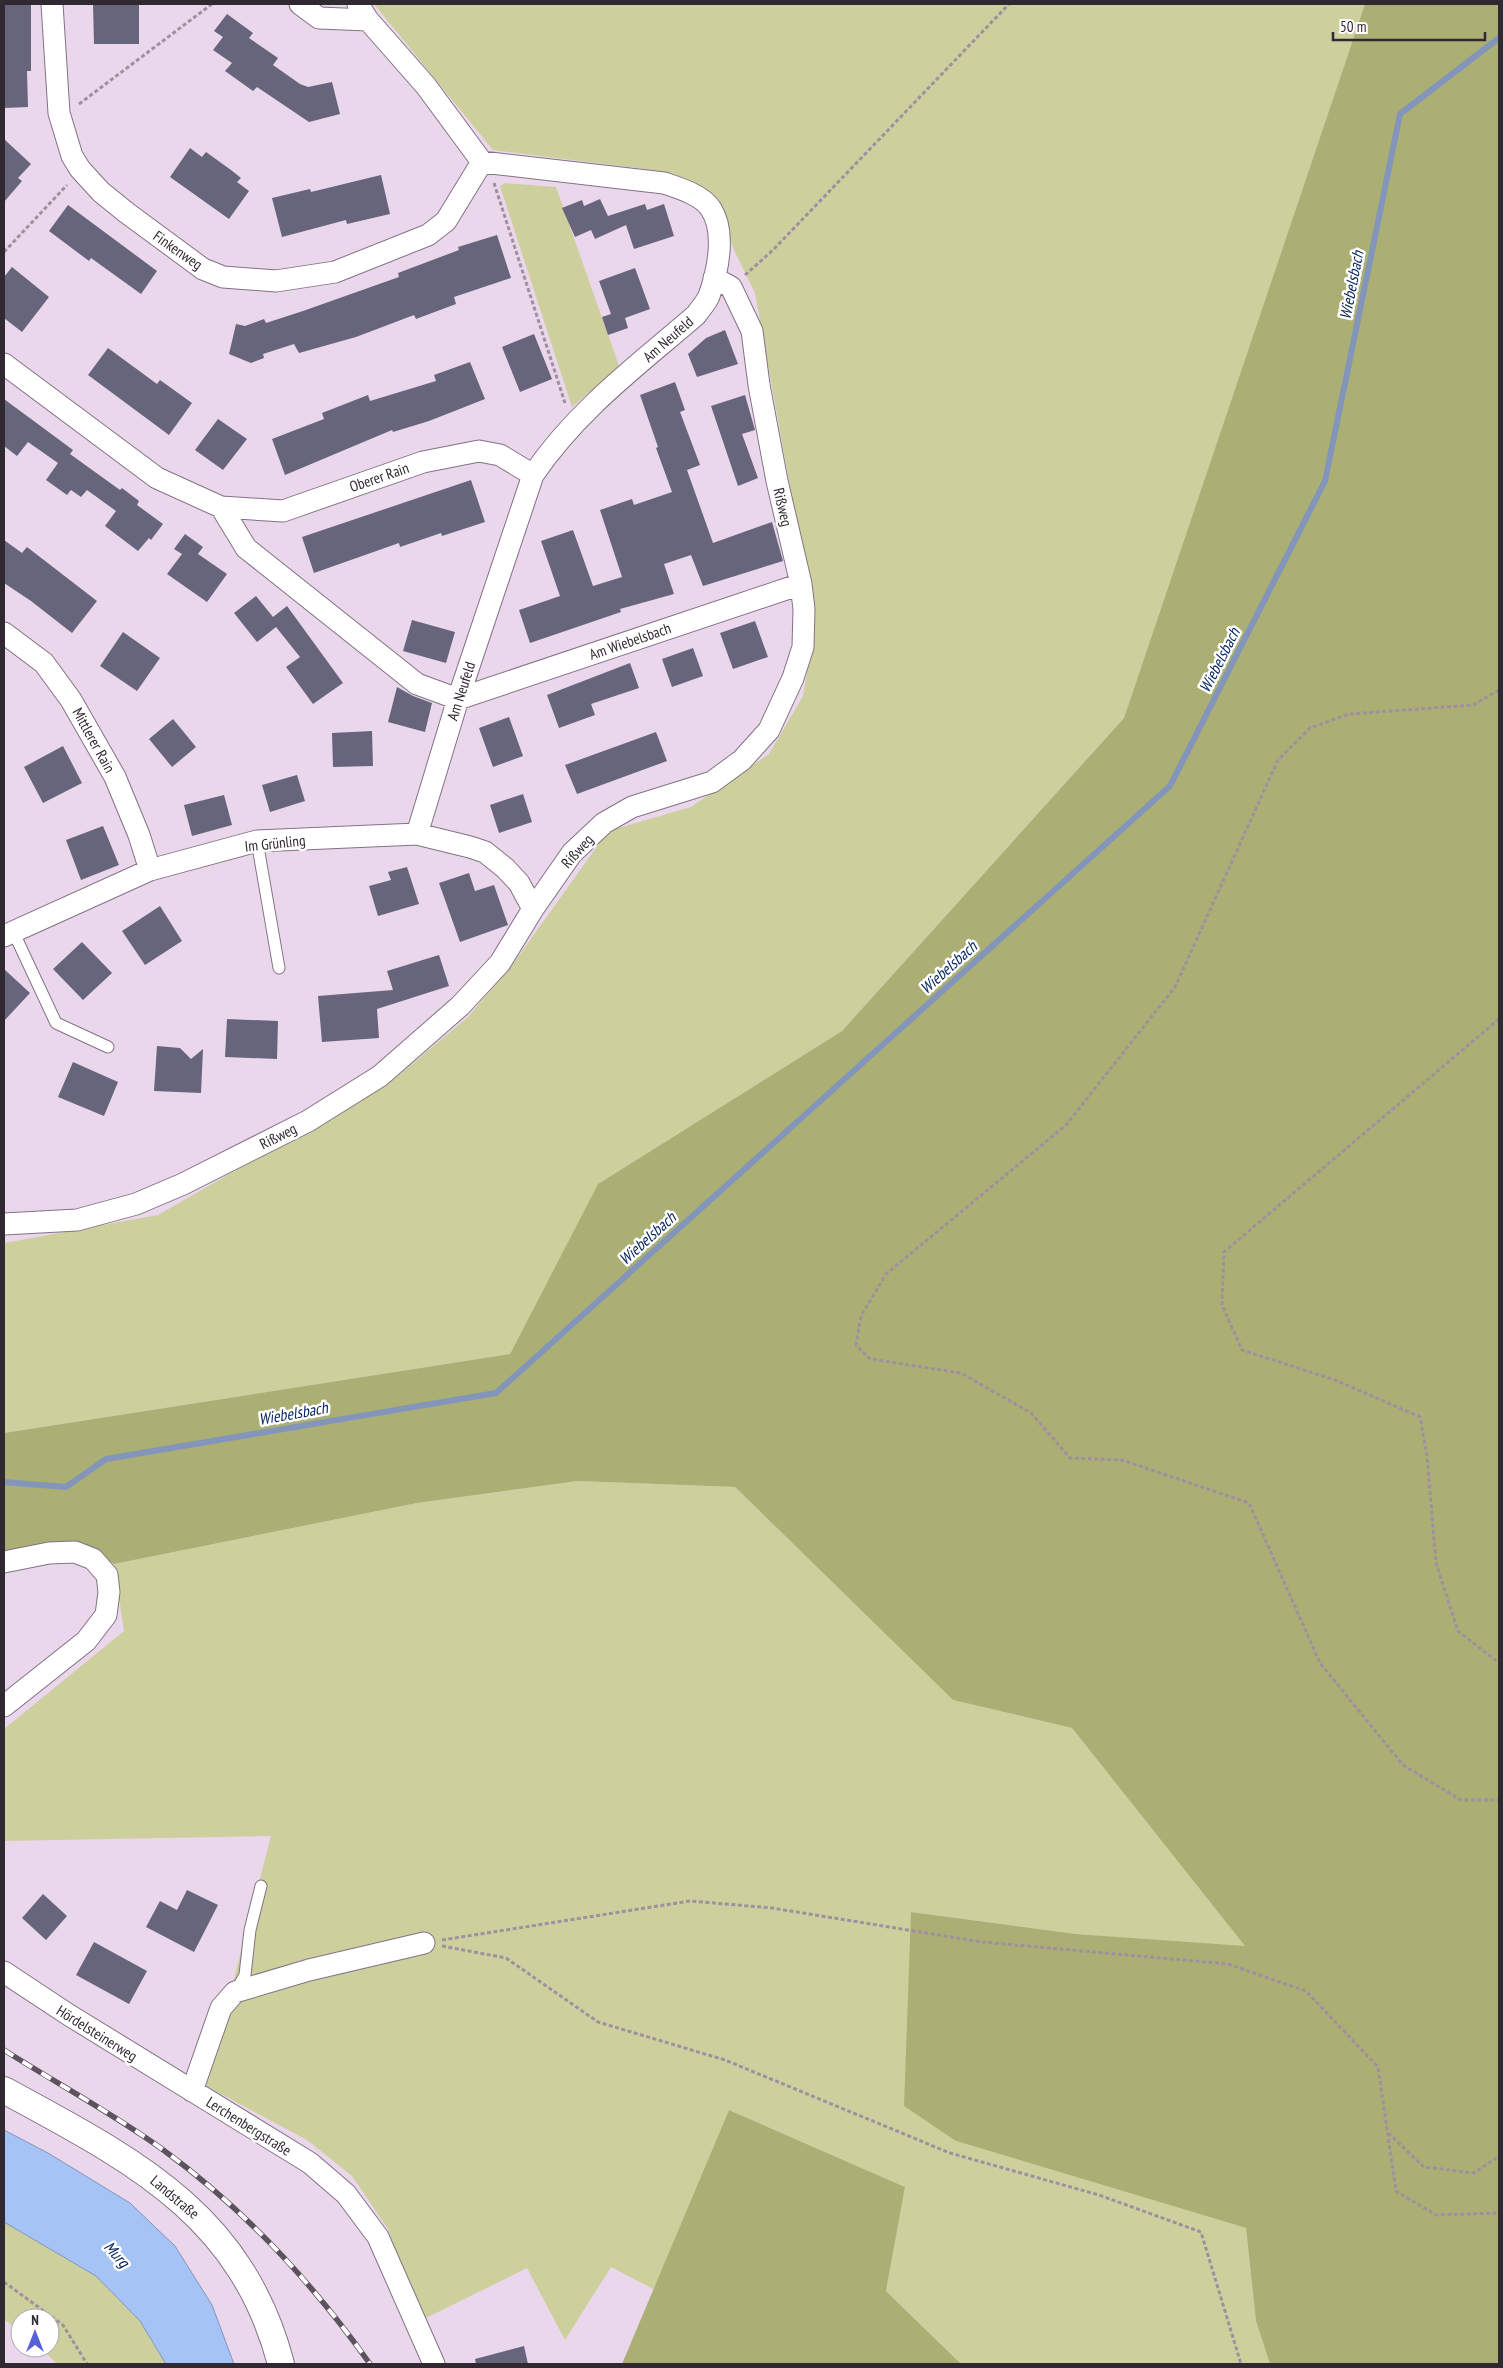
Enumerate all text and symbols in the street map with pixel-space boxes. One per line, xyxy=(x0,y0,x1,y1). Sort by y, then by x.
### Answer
scale bar xyxy=(1333,10,1486,42)
text: 50 m xyxy=(1340,17,1366,36)
street label: Finkenweg xyxy=(150,226,206,274)
water label: Wiebelsbach xyxy=(1335,248,1368,321)
street label: Am Neufeld xyxy=(639,312,697,366)
street label: Oberer Rain xyxy=(347,458,411,496)
street label: Rißweg xyxy=(769,486,797,528)
street label: Am Wiebelsbach xyxy=(587,618,673,664)
water label: Wiebelsbach xyxy=(1194,624,1244,696)
street label: Am Neufeld xyxy=(443,659,479,723)
street label: Mittlerer Rain xyxy=(68,704,120,776)
street label: Im Grünling xyxy=(244,830,306,856)
street label: Rißweg xyxy=(557,830,597,872)
water label: Wiebelsbach xyxy=(915,936,981,998)
street label: Rißweg xyxy=(256,1119,300,1153)
water label: Wiebelsbach xyxy=(614,1207,680,1269)
water label: Wiebelsbach xyxy=(257,1397,330,1429)
street label: Hördelsteinerweg xyxy=(53,2001,141,2065)
street label: Lerchenbergstraße xyxy=(203,2092,295,2160)
street label: Landstraße xyxy=(147,2171,203,2223)
water label: Murg xyxy=(100,2237,135,2272)
north arrow xyxy=(10,2308,60,2358)
text: N xyxy=(31,2311,39,2329)

